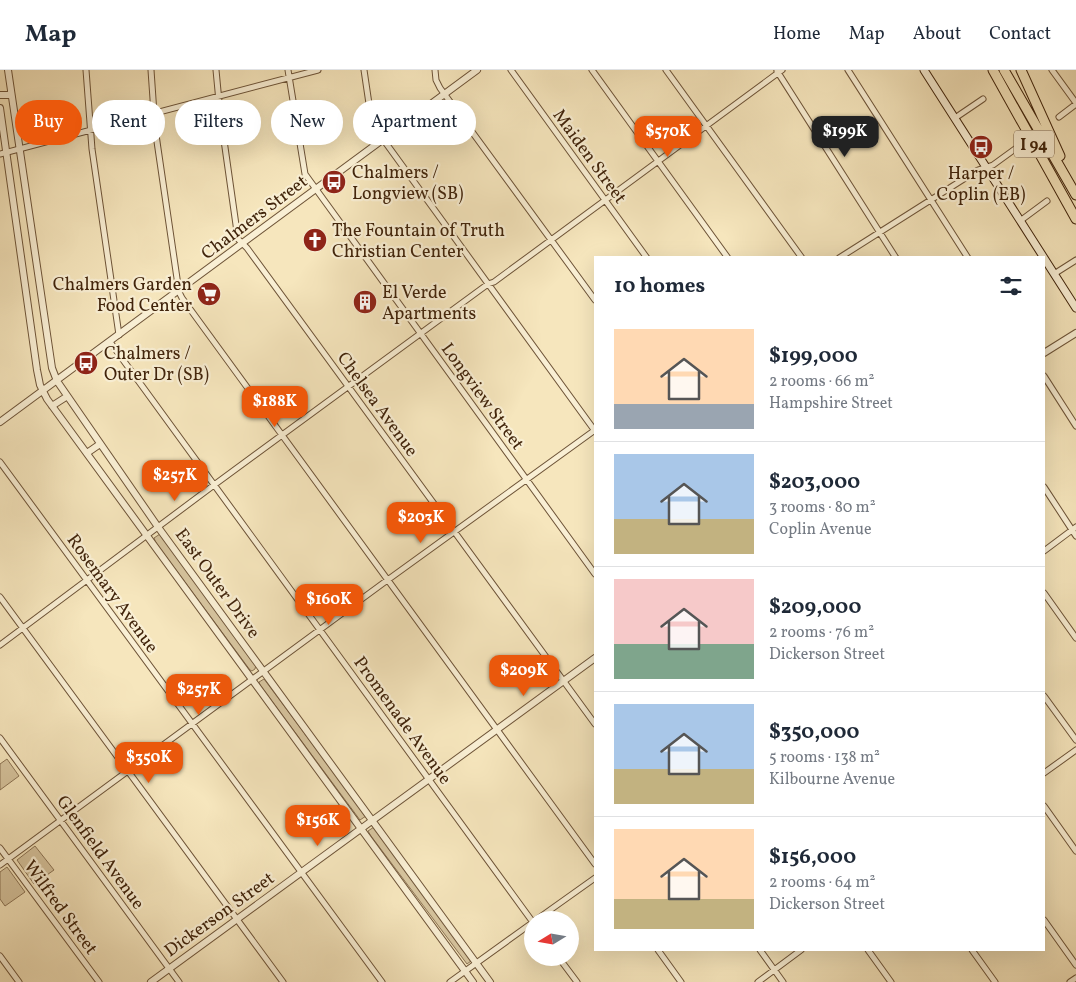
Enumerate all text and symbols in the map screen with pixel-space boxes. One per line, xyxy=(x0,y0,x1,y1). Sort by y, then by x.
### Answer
text: Map xyxy=(25,18,76,52)
text: Home xyxy=(773,22,821,47)
text: Map xyxy=(849,22,885,47)
text: About xyxy=(913,22,961,47)
text: Contact xyxy=(989,22,1051,47)
chip: Buy xyxy=(15,100,82,145)
chip: Rent xyxy=(92,100,165,145)
chip: Filters xyxy=(175,100,261,145)
chip: New xyxy=(271,100,343,145)
chip: Apartment xyxy=(353,100,476,145)
street label: Maiden Street xyxy=(546,104,632,209)
pin: $570K xyxy=(633,116,703,158)
pin: $199K xyxy=(810,116,880,158)
text: $570K xyxy=(645,121,691,143)
text: $199K xyxy=(823,121,867,143)
road number: I 94 xyxy=(1014,131,1054,158)
bus stop icon: Harper / Coplin (EB) xyxy=(968,134,994,160)
place label: Chalmers / Longview (SB) xyxy=(352,161,464,207)
place label: Harper / Coplin (EB) xyxy=(936,162,1026,208)
bus stop icon: Chalmers / Longview (SB) xyxy=(321,169,347,195)
street label: Chalmers Street xyxy=(197,170,313,266)
place label: The Fountain of Truth Christian Center xyxy=(332,219,505,265)
church icon: The Fountain of Truth Christian Center xyxy=(302,227,328,253)
text: 10 homes xyxy=(614,272,705,301)
icon: filters xyxy=(997,272,1025,300)
place label: Chalmers Garden Food Center xyxy=(53,273,192,319)
supermarket icon: Chalmers Garden Food Center xyxy=(196,281,222,307)
place label: El Verde Apartments xyxy=(382,281,476,327)
building icon: El Verde Apartments xyxy=(352,289,378,315)
street label: Longview Street xyxy=(434,338,529,456)
place label: Chalmers / Outer Dr (SB) xyxy=(104,342,209,388)
text: $199,000 xyxy=(769,342,858,371)
street label: Chelsea Avenue xyxy=(330,347,423,462)
icon: home xyxy=(654,349,714,409)
bus stop icon: Chalmers / Outer Dr (SB) xyxy=(73,350,99,376)
text: 2 rooms · 66 m² xyxy=(769,371,875,393)
pin: $188K xyxy=(240,386,310,428)
text: $188K xyxy=(253,391,297,413)
text: Hampshire Street xyxy=(769,393,893,415)
pin: $257K xyxy=(140,460,210,502)
text: $257K xyxy=(153,465,197,487)
text: $203,000 xyxy=(769,468,860,497)
icon: home xyxy=(654,474,714,534)
text: 3 rooms · 80 m² xyxy=(769,497,876,519)
pin: $203K xyxy=(386,502,456,544)
text: $203K xyxy=(398,507,444,529)
text: Coplin Avenue xyxy=(769,519,872,541)
street label: East Outer Drive xyxy=(168,524,265,644)
street label: Rosemary Avenue xyxy=(60,529,164,659)
pin: $160K xyxy=(294,584,364,626)
text: $160K xyxy=(306,589,352,611)
text: $209,000 xyxy=(769,593,861,622)
icon: home xyxy=(654,599,714,659)
text: 2 rooms · 76 m² xyxy=(769,622,874,644)
text: Dickerson Street xyxy=(769,644,885,666)
street label: Promenade Avenue xyxy=(347,652,457,790)
pin: $209K xyxy=(489,654,559,697)
text: $209K xyxy=(500,660,548,682)
pin: $257K xyxy=(164,674,234,716)
text: $257K xyxy=(177,679,221,701)
text: $350,000 xyxy=(769,718,860,747)
icon: home xyxy=(654,724,714,784)
pin: $350K xyxy=(114,742,184,784)
text: $350K xyxy=(126,747,172,769)
text: 5 rooms · 138 m² xyxy=(769,747,880,769)
text: Kilbourne Avenue xyxy=(769,769,895,791)
street label: Glenfield Avenue xyxy=(50,791,150,915)
pin: $156K xyxy=(283,804,353,847)
text: $156K xyxy=(296,810,340,832)
text: $156,000 xyxy=(769,843,856,872)
icon: home xyxy=(654,849,714,909)
street label: Wilfred Street xyxy=(17,855,103,960)
street label: Dickerson Street xyxy=(160,867,280,964)
text: 2 rooms · 64 m² xyxy=(769,872,876,894)
text: Dickerson Street xyxy=(769,894,885,916)
north arrow xyxy=(524,911,579,966)
map controls xyxy=(524,911,579,966)

